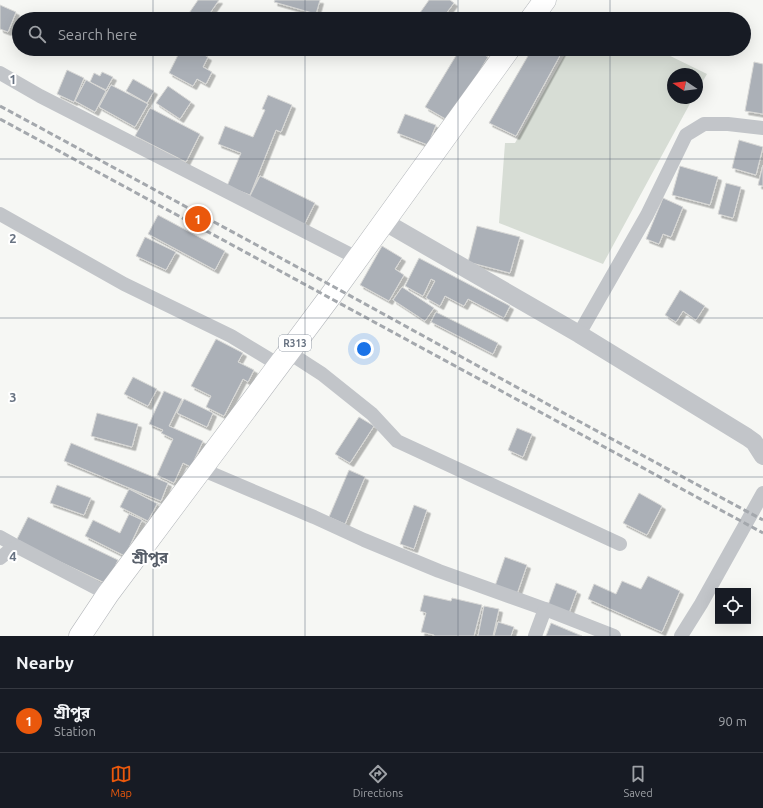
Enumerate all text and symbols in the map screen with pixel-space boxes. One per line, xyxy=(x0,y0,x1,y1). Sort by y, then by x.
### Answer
search box xyxy=(12,12,751,56)
icon: search xyxy=(26,23,48,45)
text: Search here xyxy=(58,26,137,43)
north arrow xyxy=(667,68,703,104)
text: 1 xyxy=(9,72,17,86)
pin: 1 xyxy=(185,204,211,234)
text: 2 xyxy=(9,231,17,245)
road number: R313 xyxy=(279,335,311,351)
your location xyxy=(354,339,374,359)
text: 3 xyxy=(9,390,17,404)
text: 4 xyxy=(9,549,17,563)
district label: শ্রীপুর xyxy=(131,549,169,568)
map controls xyxy=(715,588,751,624)
button: locate xyxy=(715,588,751,624)
text: Nearby xyxy=(16,653,74,672)
text: শ্রীপুর xyxy=(54,704,90,721)
text: 1 xyxy=(25,714,33,728)
text: 90 m xyxy=(718,714,747,728)
text: Station xyxy=(54,724,96,738)
tab: Map xyxy=(110,763,132,799)
tab: Directions xyxy=(353,763,403,799)
tab: Saved xyxy=(623,763,653,799)

